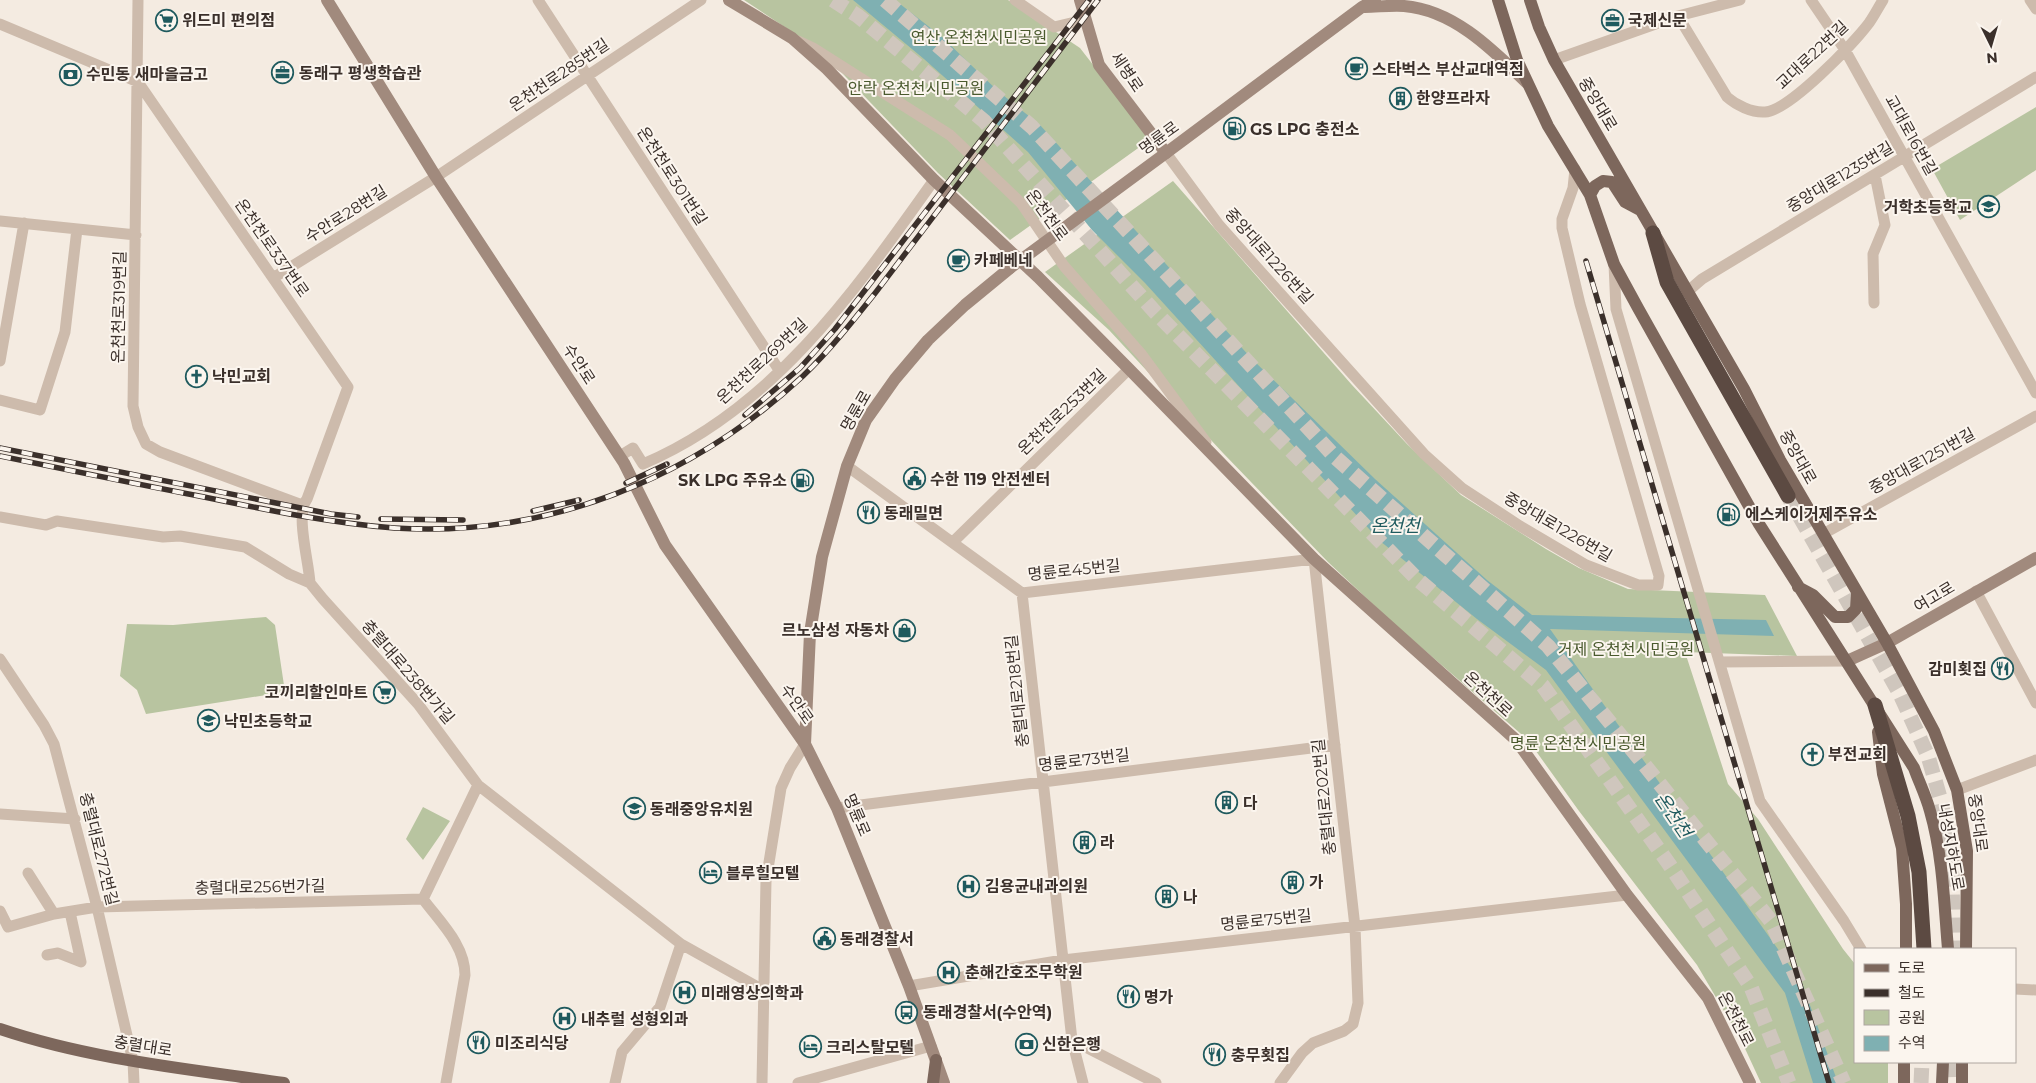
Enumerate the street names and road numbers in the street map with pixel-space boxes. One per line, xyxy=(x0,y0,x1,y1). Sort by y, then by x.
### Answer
street label: 교대로22번길 xyxy=(1772,17,1852,93)
street label: 온천천로285번길 xyxy=(505,34,613,116)
street label: 세병로 xyxy=(1107,48,1147,96)
street label: 중앙대로 xyxy=(1575,74,1621,134)
street label: 교대로16번길 xyxy=(1881,91,1941,179)
street label: 명륜로 xyxy=(1136,117,1183,159)
street label: 온천천로301번길 xyxy=(633,123,711,229)
street label: 중앙대로1235번길 xyxy=(1783,138,1897,216)
street label: 수안로28번길 xyxy=(302,181,390,247)
street label: 온천천로 xyxy=(1022,186,1072,245)
street label: 온천천로337번로 xyxy=(231,195,313,301)
street label: 중앙대로1226번길 xyxy=(1221,204,1317,308)
street label: 온천천로319번길 xyxy=(109,250,129,364)
street label: 온천천로269번길 xyxy=(713,314,811,408)
street label: 수안로 xyxy=(559,340,599,388)
street label: 온천천로253번길 xyxy=(1014,365,1110,459)
street label: 명륜로 xyxy=(837,387,875,435)
street label: 중앙대로1251번길 xyxy=(1866,424,1978,498)
street label: 중앙대로 xyxy=(1775,427,1821,488)
street label: 중앙대로1226번길 xyxy=(1500,488,1616,566)
street label: 명륜로45번길 xyxy=(1027,556,1121,584)
street label: 여고로 xyxy=(1910,577,1958,617)
street label: 충렬대로238번가길 xyxy=(358,616,458,728)
street label: 충렬대로218번길 xyxy=(1002,634,1032,748)
street label: 온천천로 xyxy=(1460,667,1516,721)
street label: 수안로 xyxy=(777,680,818,728)
street label: 충렬대로202번길 xyxy=(1308,738,1340,856)
street label: 명륜로73번길 xyxy=(1037,745,1131,775)
street label: 충렬대로272번길 xyxy=(76,790,122,908)
street label: 명륜로 xyxy=(840,791,874,839)
street label: 중앙대로 xyxy=(1964,793,1992,854)
street label: 내성지하도로 xyxy=(1934,802,1968,892)
street label: 충렬대로256번가길 xyxy=(194,876,326,898)
street label: 명륜로75번길 xyxy=(1219,906,1313,934)
street label: 온천천로 xyxy=(1714,988,1758,1050)
street label: 충렬대로 xyxy=(112,1032,174,1060)

